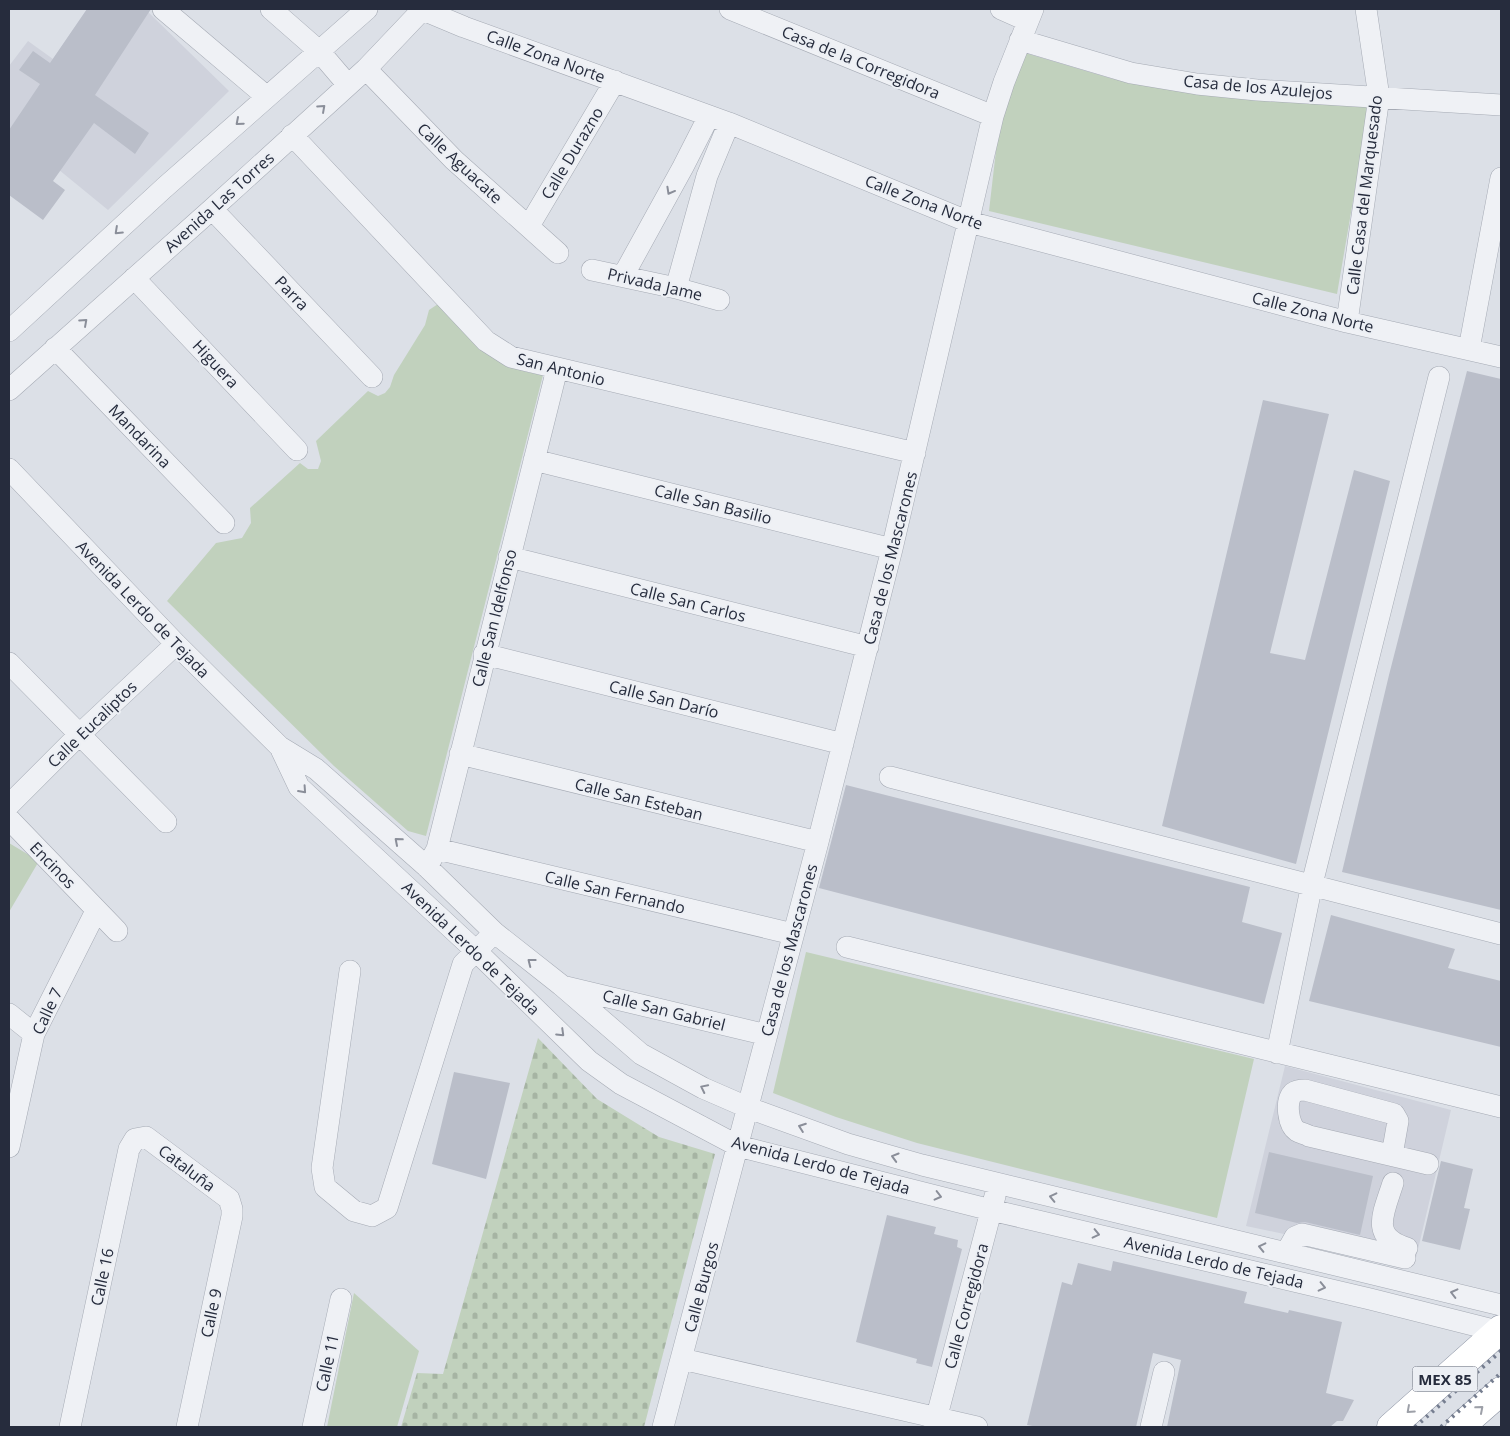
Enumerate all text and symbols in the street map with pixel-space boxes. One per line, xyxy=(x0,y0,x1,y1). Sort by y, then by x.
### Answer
street label: Casa de la Corregidora xyxy=(779,20,943,104)
street label: Calle Zona Norte xyxy=(484,24,608,88)
street label: Casa de los Azulejos xyxy=(1182,70,1334,104)
street label: Calle Casa del Marquesado xyxy=(1341,94,1387,296)
street label: Calle Durazno xyxy=(536,103,608,203)
one-way arrow xyxy=(317,105,326,114)
one-way arrow xyxy=(235,117,244,126)
street label: Calle Aguacate xyxy=(413,118,507,208)
street label: Avenida Las Torres xyxy=(159,147,279,257)
street label: Calle Zona Norte xyxy=(862,169,986,235)
one-way arrow xyxy=(666,186,676,195)
one-way arrow xyxy=(114,225,123,234)
street label: Privada Jame xyxy=(605,262,705,306)
street label: Parra xyxy=(270,271,314,315)
street label: Calle Zona Norte xyxy=(1250,286,1376,338)
one-way arrow xyxy=(79,319,88,328)
street label: Higuera xyxy=(188,335,244,393)
street label: San Antonio xyxy=(514,347,608,391)
street label: Mandarina xyxy=(104,399,176,473)
street label: Casa de los Mascarones xyxy=(858,469,922,647)
street label: Calle San Basilio xyxy=(652,479,774,529)
street label: Avenida Lerdo de Tejada xyxy=(71,535,215,683)
street label: Calle San Idelfonso xyxy=(466,547,522,689)
street label: Calle San Carlos xyxy=(628,577,748,627)
street label: Calle San Darío xyxy=(607,675,721,723)
street label: Calle Eucaliptos xyxy=(43,676,141,772)
street label: Calle San Esteban xyxy=(573,772,705,826)
one-way arrow xyxy=(297,784,306,793)
street label: Encinos xyxy=(25,837,81,893)
one-way arrow xyxy=(395,838,404,847)
street label: Casa de los Mascarones xyxy=(755,861,823,1039)
street label: Calle San Fernando xyxy=(543,865,687,919)
street label: Avenida Lerdo de Tejada xyxy=(397,876,545,1020)
one-way arrow xyxy=(528,959,537,967)
street label: Calle 7 xyxy=(27,984,67,1038)
street label: Calle San Gabriel xyxy=(600,984,728,1036)
one-way arrow xyxy=(555,1028,564,1037)
one-way arrow xyxy=(700,1084,709,1095)
one-way arrow xyxy=(798,1123,807,1133)
street label: Avenida Lerdo de Tejada xyxy=(729,1131,913,1199)
street label: Cataluña xyxy=(154,1139,220,1197)
one-way arrow xyxy=(892,1153,900,1163)
one-way arrow xyxy=(933,1190,942,1201)
one-way arrow xyxy=(1048,1192,1057,1203)
one-way arrow xyxy=(1091,1228,1100,1239)
street label: Avenida Lerdo de Tejada xyxy=(1122,1231,1306,1293)
street label: Calle Burgos xyxy=(678,1239,724,1335)
street label: Calle Corregidora xyxy=(939,1241,993,1371)
one-way arrow xyxy=(1258,1242,1266,1253)
street label: Calle 16 xyxy=(85,1246,119,1308)
one-way arrow xyxy=(1317,1281,1326,1292)
street label: Calle 9 xyxy=(195,1287,227,1339)
one-way arrow xyxy=(1450,1289,1458,1299)
street label: Calle 11 xyxy=(310,1332,344,1394)
road number: MEX 85 xyxy=(1412,1366,1478,1392)
one-way arrow xyxy=(1406,1404,1415,1413)
one-way arrow xyxy=(1475,1406,1484,1415)

